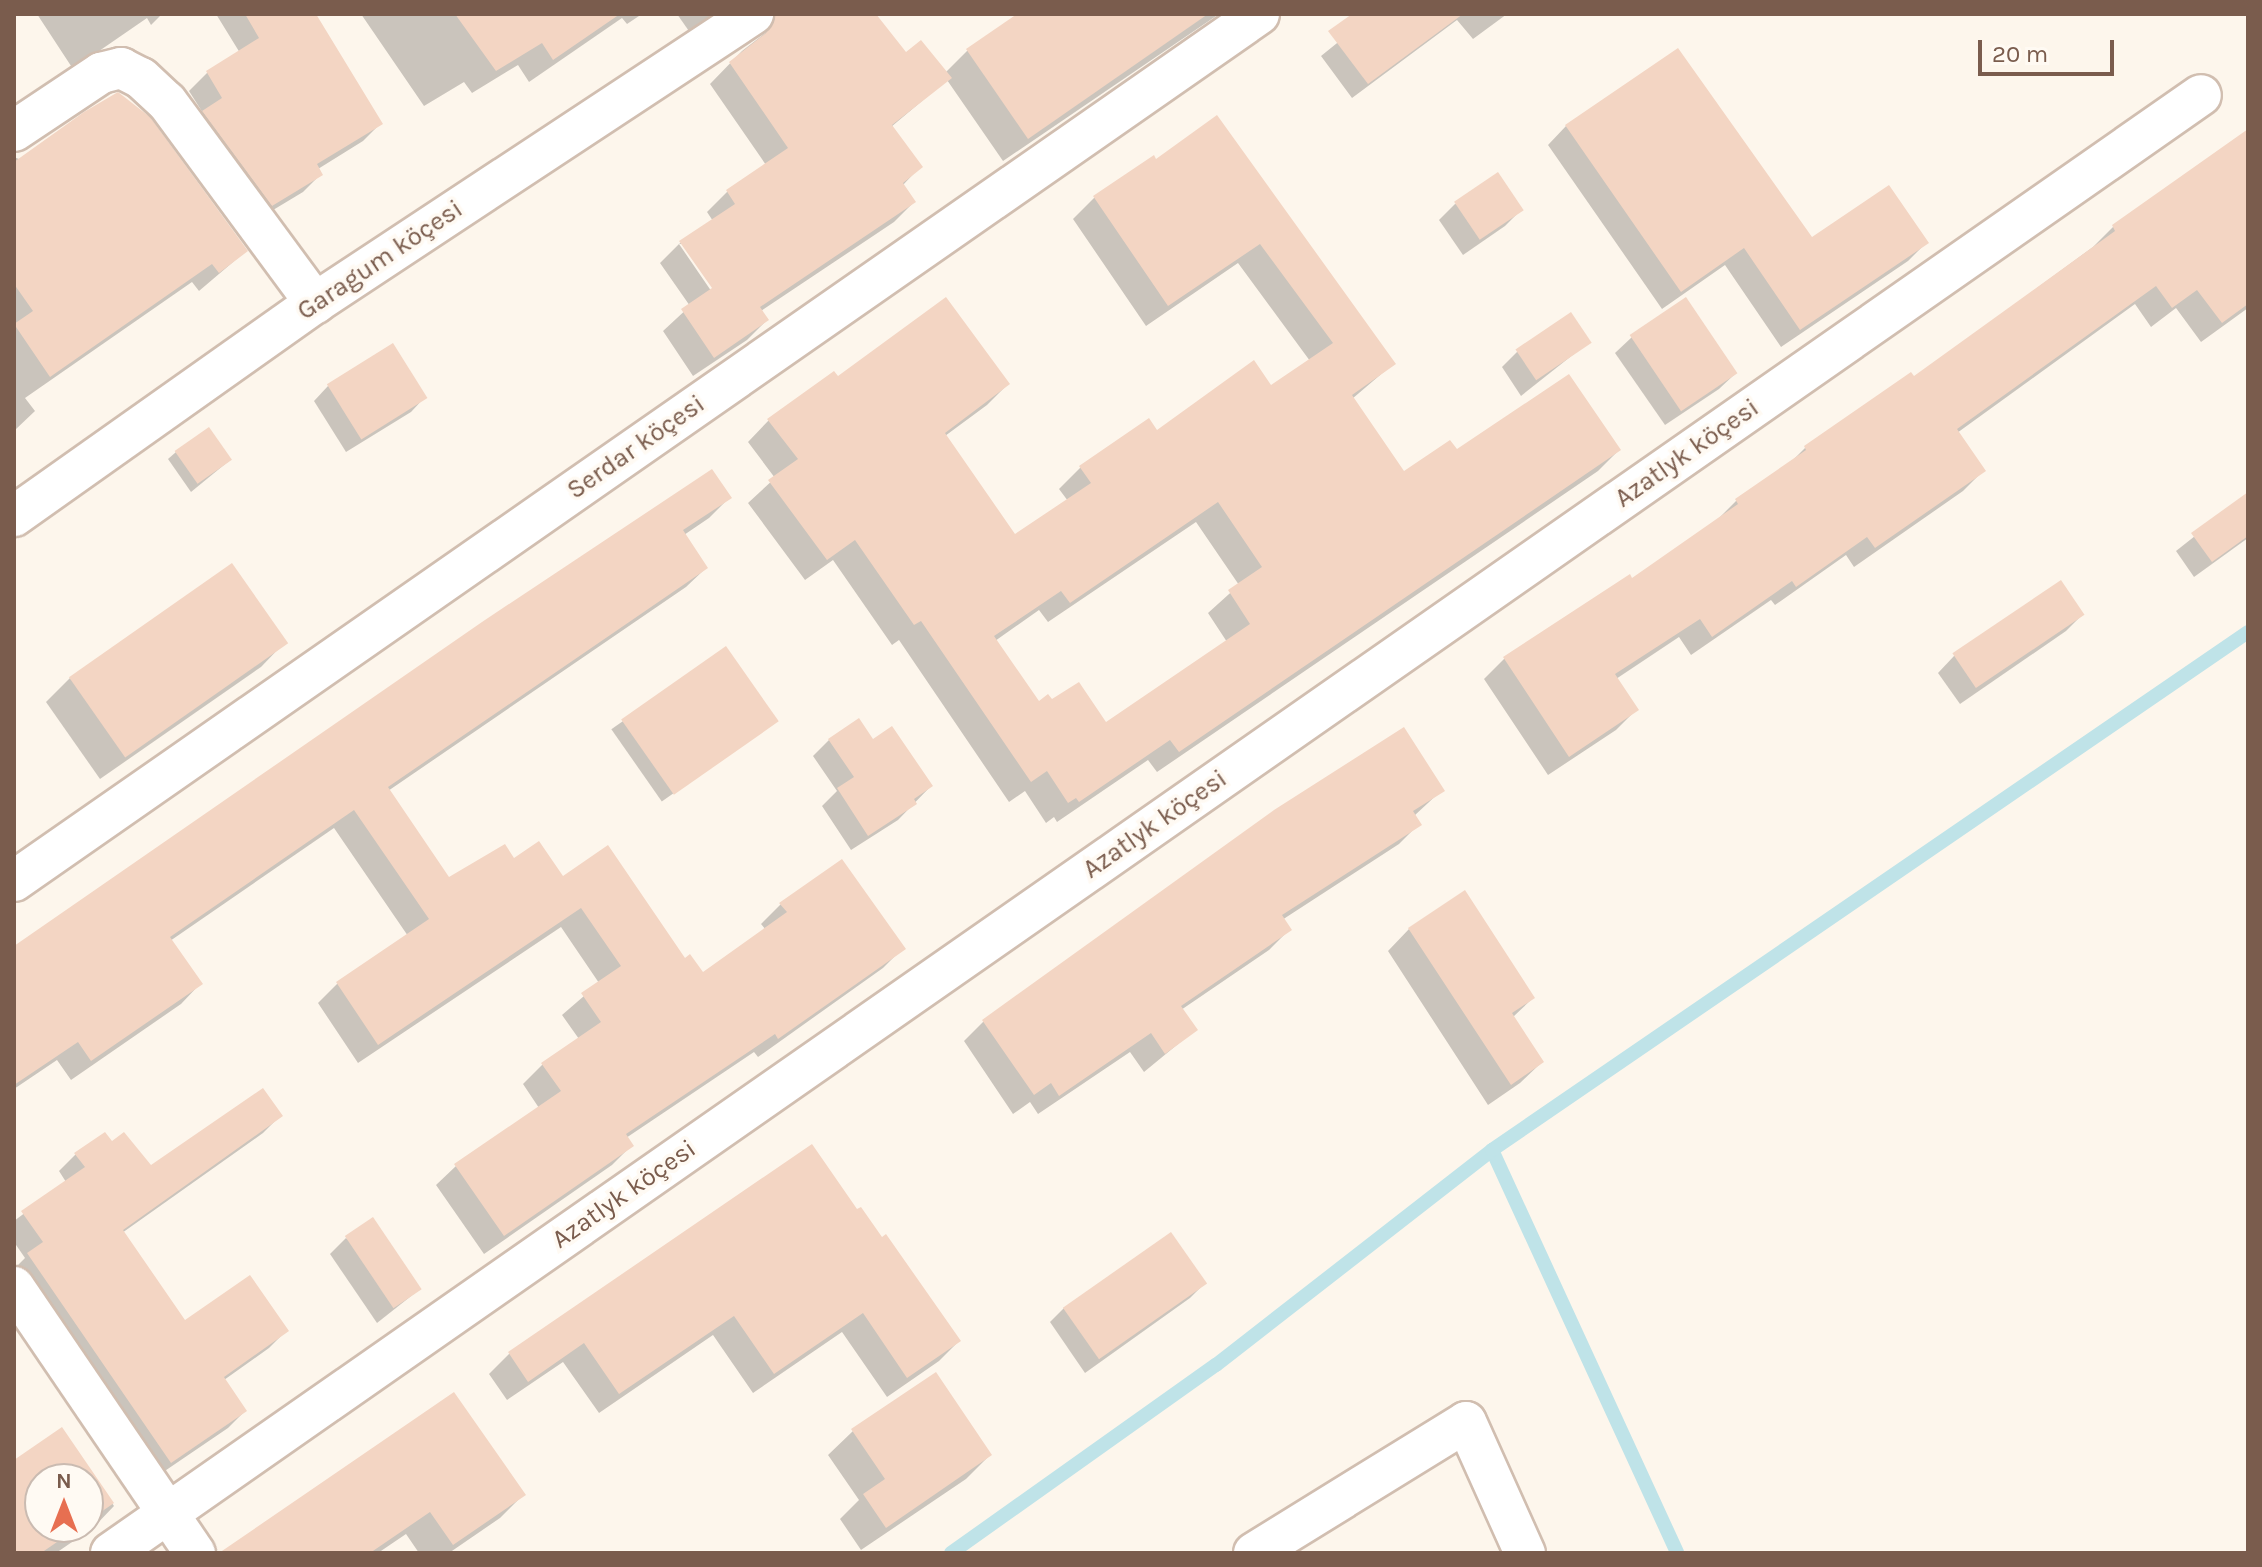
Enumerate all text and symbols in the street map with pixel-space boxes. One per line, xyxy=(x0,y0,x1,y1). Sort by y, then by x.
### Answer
scale bar xyxy=(1982,24,2118,74)
text: 20 m xyxy=(1992,40,2048,68)
street label: Garagum köçesi xyxy=(291,193,469,327)
street label: Serdar köçesi xyxy=(561,388,711,506)
street label: Azatlyk köçesi xyxy=(1609,392,1765,514)
street label: Azatlyk köçesi xyxy=(1077,763,1233,885)
street label: Azatlyk köçesi xyxy=(546,1133,702,1255)
north arrow xyxy=(24,1463,104,1543)
text: N xyxy=(56,1468,72,1494)

